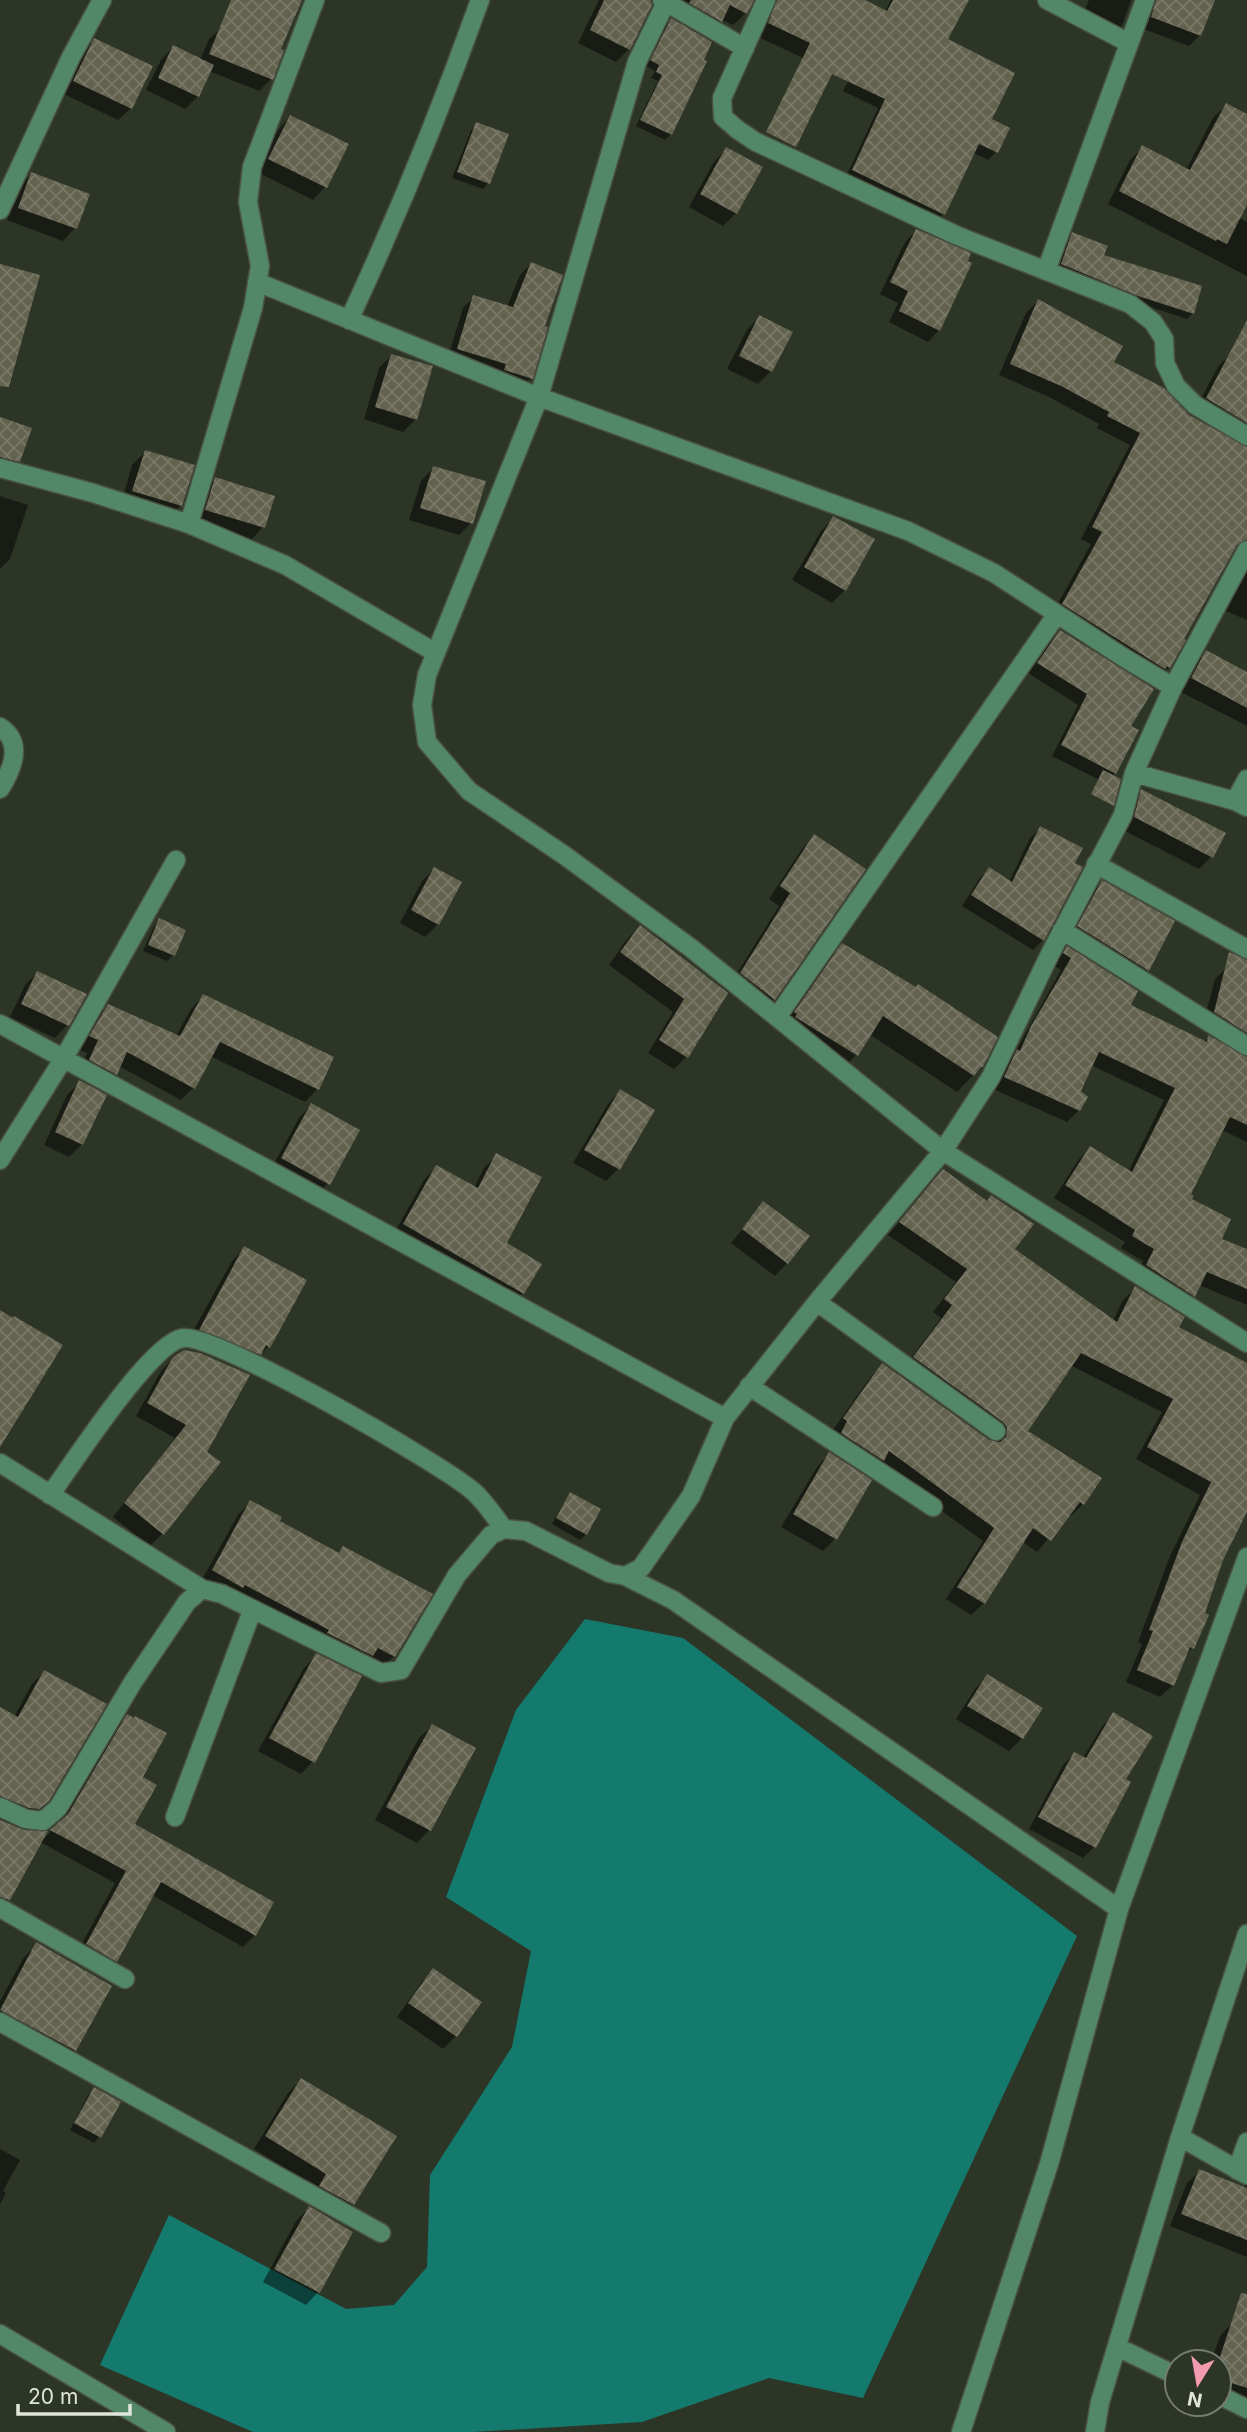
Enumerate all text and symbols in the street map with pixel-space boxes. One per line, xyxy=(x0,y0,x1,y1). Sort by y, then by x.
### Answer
north arrow xyxy=(1163,2348,1233,2418)
scale bar xyxy=(18,2372,130,2416)
text: 20 m xyxy=(28,2384,78,2409)
text: N xyxy=(1186,2387,1204,2412)

